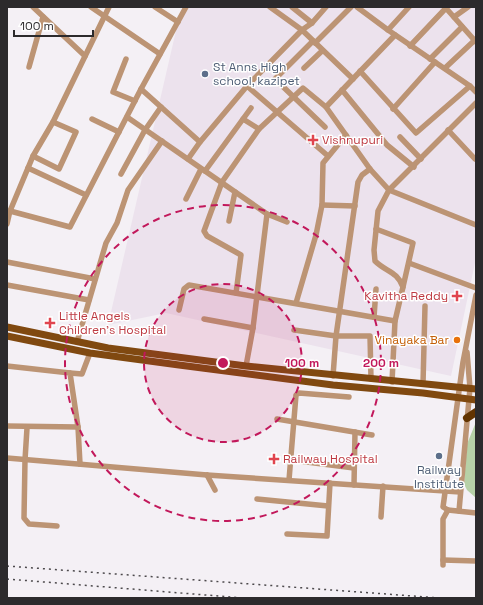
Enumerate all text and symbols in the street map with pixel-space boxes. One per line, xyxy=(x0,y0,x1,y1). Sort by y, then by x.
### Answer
scale bar xyxy=(14,12,93,38)
text: 100 m xyxy=(20,18,54,34)
place label: St Anns High school, kazipet xyxy=(213,59,300,89)
marker: St Anns High school, kazipet xyxy=(200,69,210,79)
place label: Vishnupuri xyxy=(322,132,383,148)
marker: Vishnupuri xyxy=(307,134,319,146)
place label: Kavitha Reddy xyxy=(364,288,448,304)
marker: Kavitha Reddy xyxy=(451,290,463,302)
place label: Little Angels Children's Hospital xyxy=(59,308,166,338)
marker: Little Angels Children's Hospital xyxy=(44,317,56,329)
place label: Vinayaka Bar xyxy=(375,332,449,348)
marker: Vinayaka Bar xyxy=(452,335,462,345)
text: 100 m xyxy=(285,355,319,371)
text: 200 m xyxy=(363,355,399,371)
centre of rings xyxy=(216,356,230,370)
place label: Railway Hospital xyxy=(283,451,378,467)
marker: Railway Institute xyxy=(434,451,444,461)
marker: Railway Hospital xyxy=(268,453,280,465)
place label: Railway Institute xyxy=(414,462,464,492)

